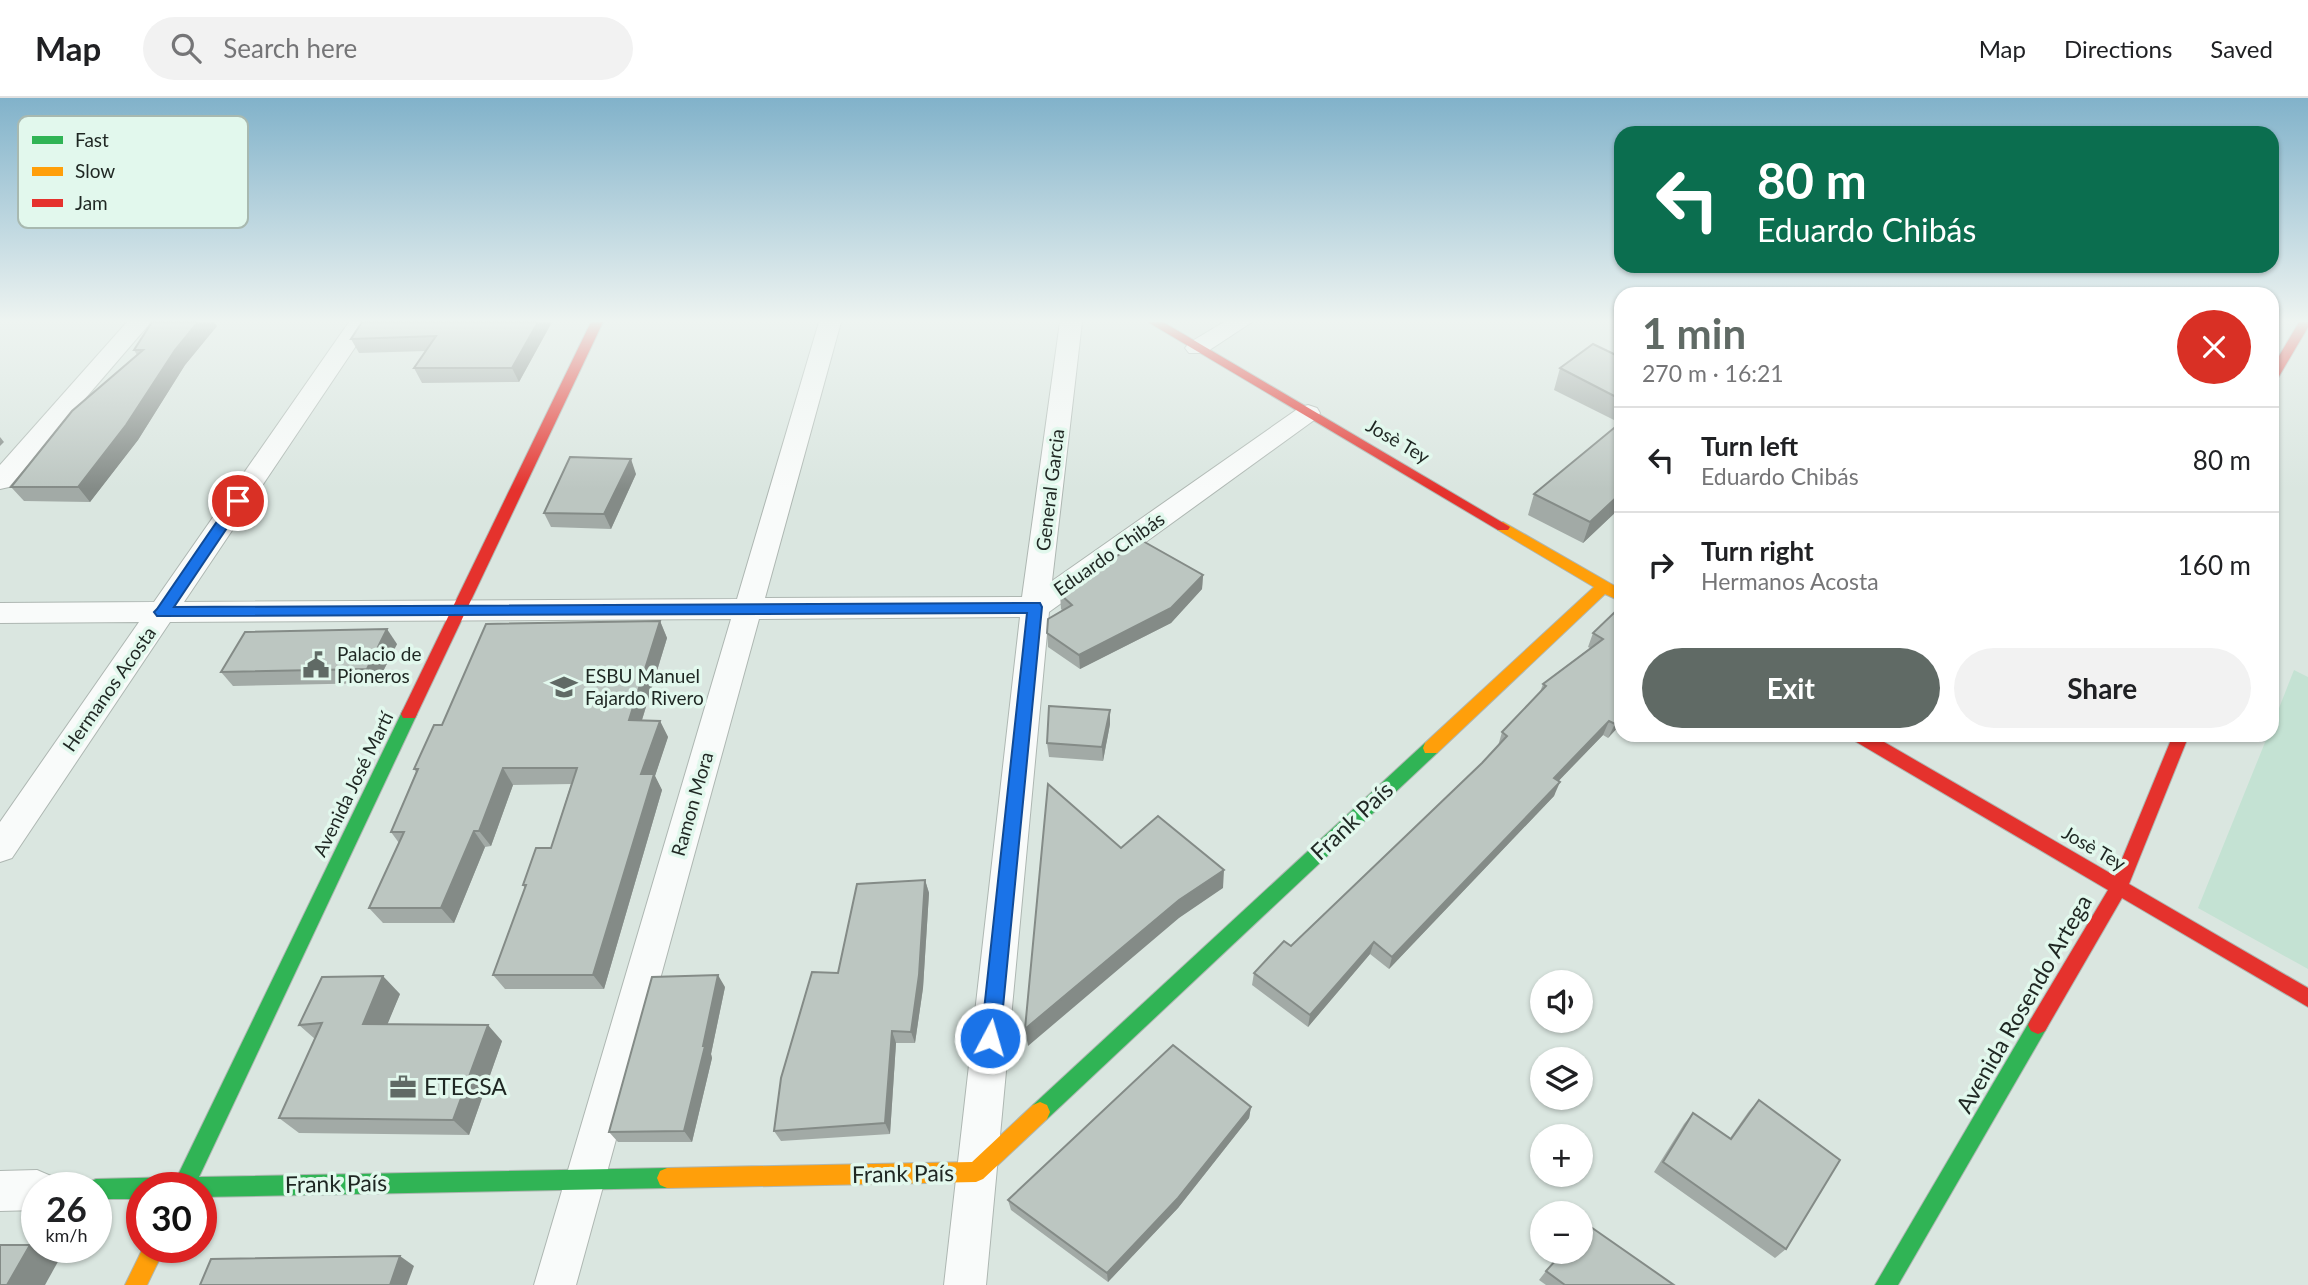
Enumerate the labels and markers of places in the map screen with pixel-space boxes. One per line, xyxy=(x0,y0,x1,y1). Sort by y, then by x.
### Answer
pin xyxy=(208,471,268,531)
place label: Palacio de Pioneros xyxy=(337,642,421,687)
public building icon: Palacio de Pioneros xyxy=(301,650,331,680)
place label: ESBU Manuel Fajardo Rivero xyxy=(585,664,704,709)
school or university icon: ESBU Manuel Fajardo Rivero xyxy=(549,672,579,702)
office icon: ETECSA xyxy=(388,1072,418,1102)
place label: ETECSA xyxy=(424,1072,507,1100)

